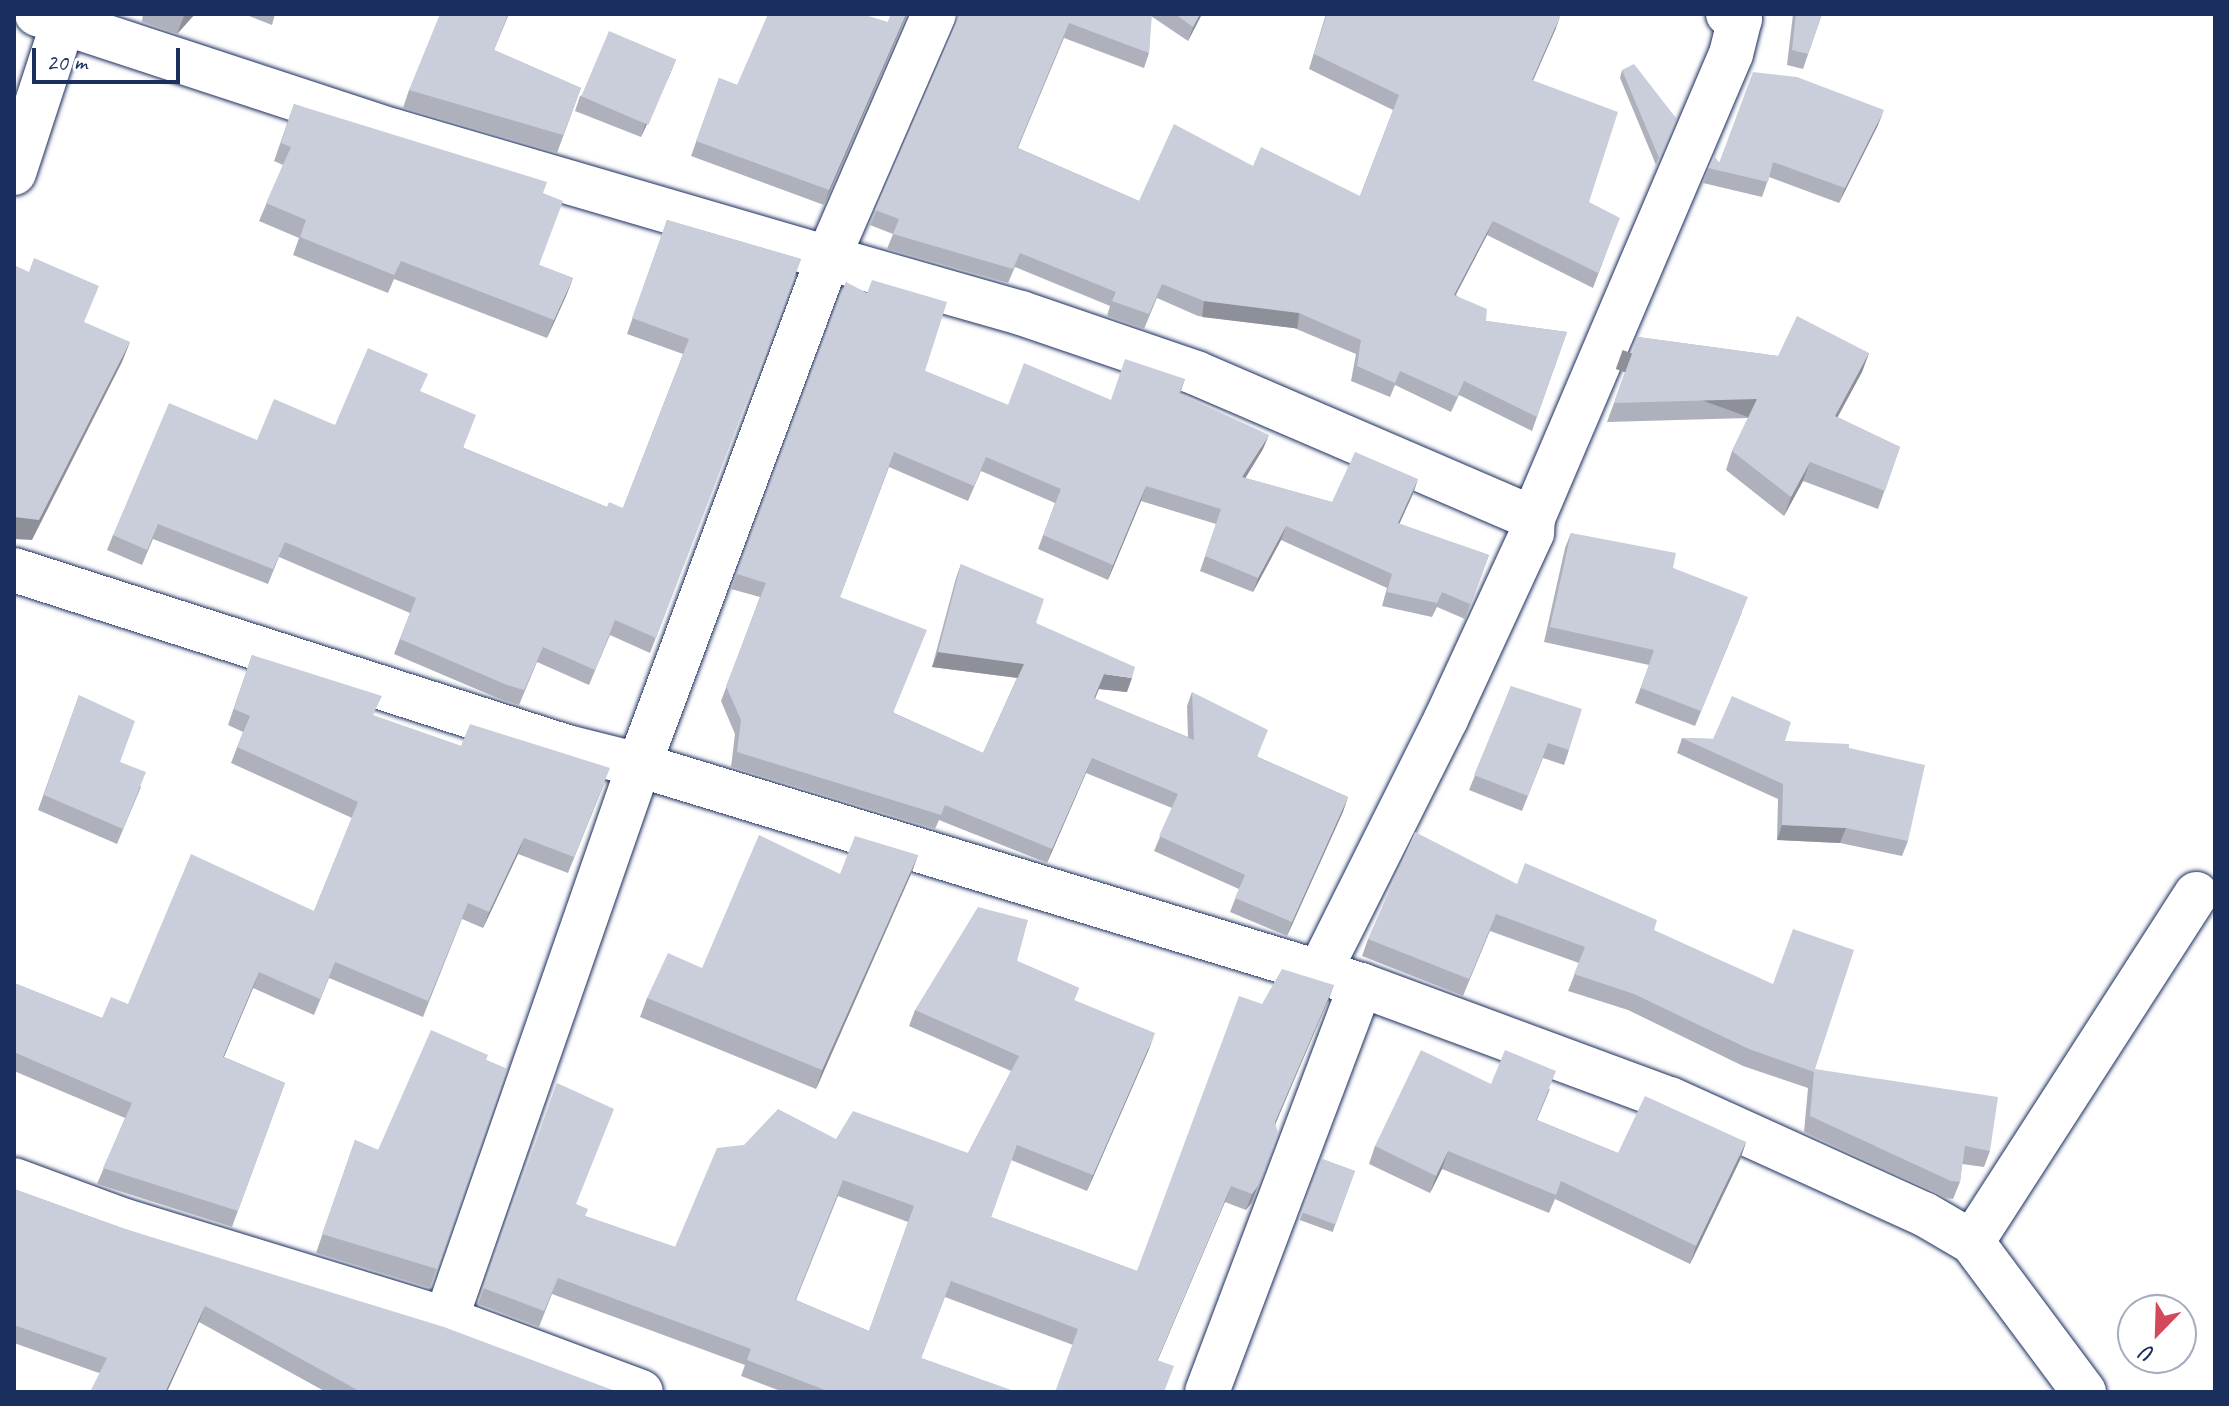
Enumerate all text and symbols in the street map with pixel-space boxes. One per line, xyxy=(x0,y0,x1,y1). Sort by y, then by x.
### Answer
scale bar xyxy=(36,32,184,82)
text: 20 m xyxy=(46,47,87,77)
north arrow xyxy=(2117,1294,2197,1374)
text: U xyxy=(2138,1339,2159,1369)

